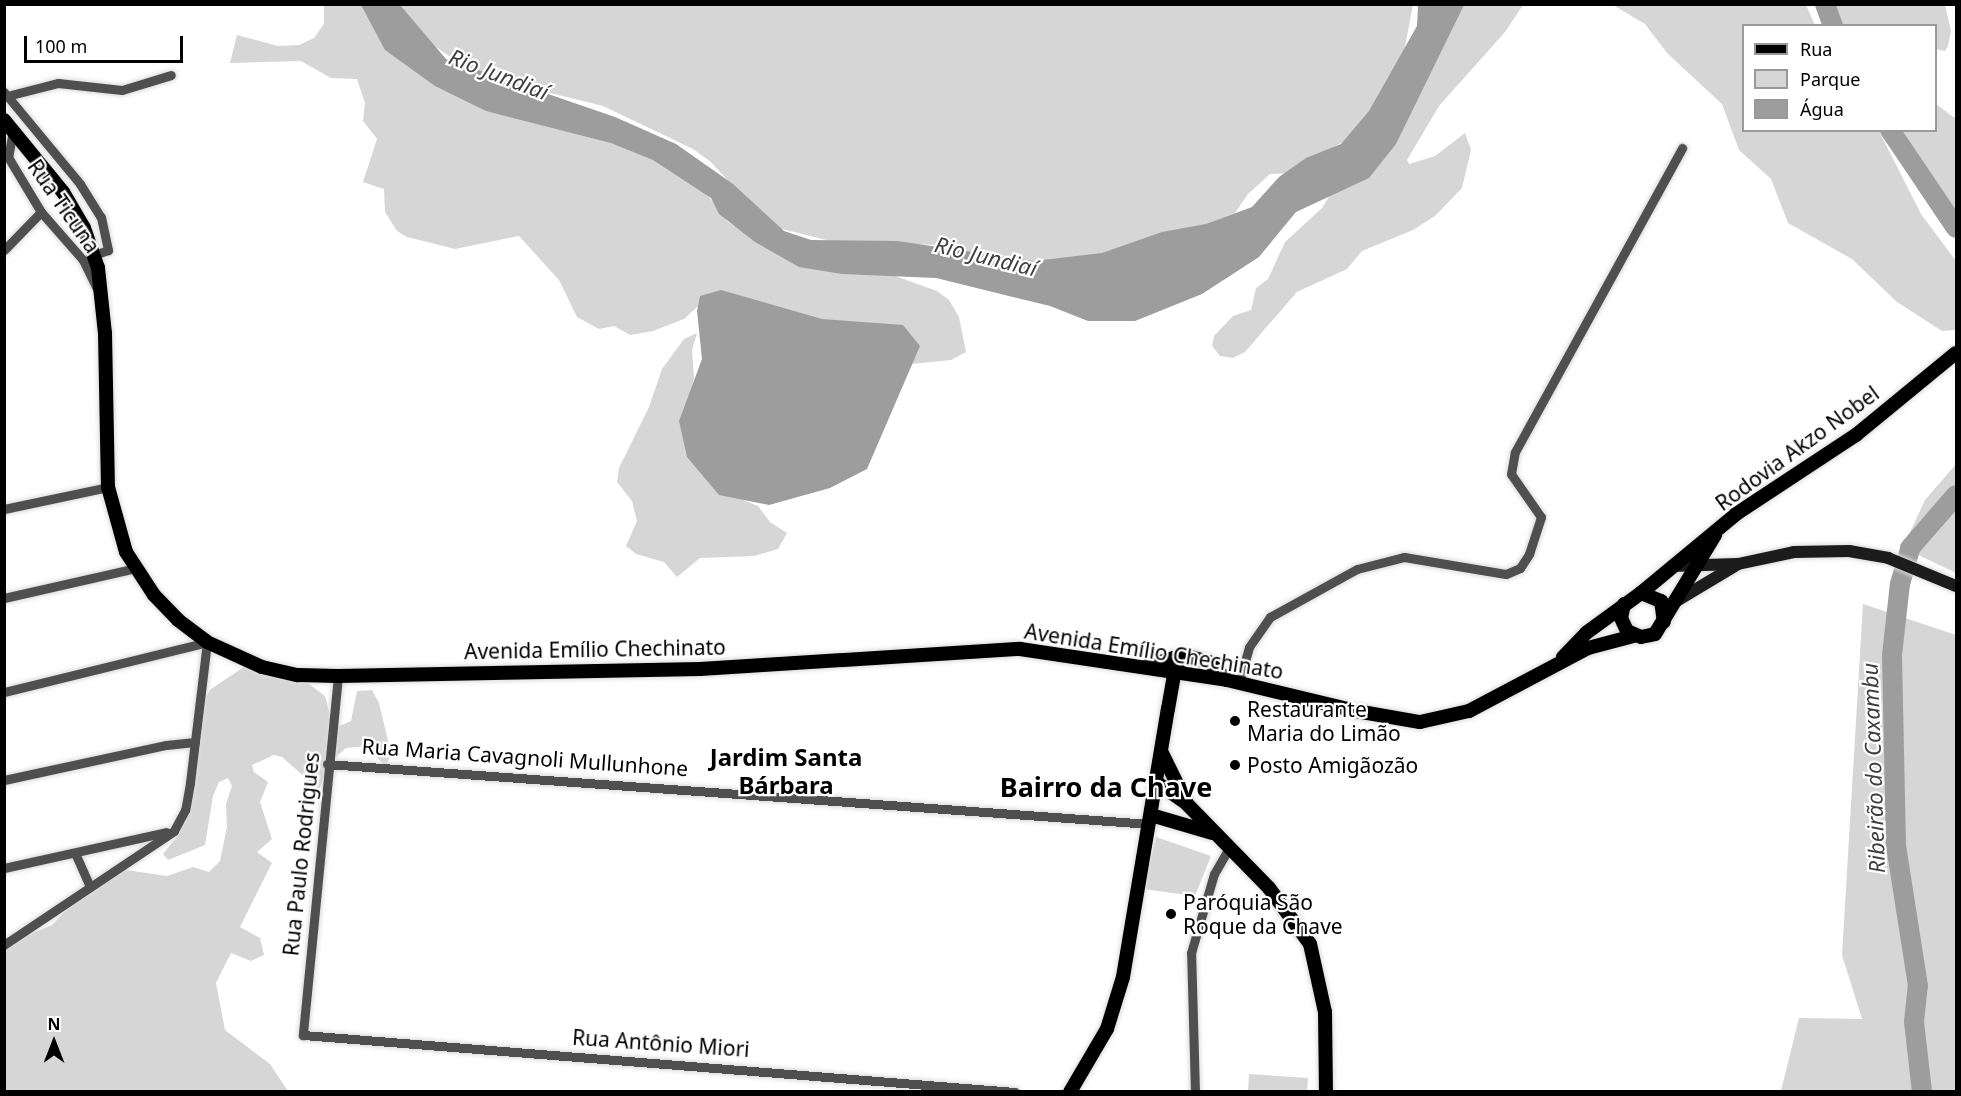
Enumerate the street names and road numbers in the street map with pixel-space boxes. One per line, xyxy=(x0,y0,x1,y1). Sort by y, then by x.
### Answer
street label: Rua Ticuna xyxy=(23,154,105,258)
street label: Rodovia Akzo Nobel xyxy=(1710,380,1884,516)
street label: Avenida Emílio Chechinato xyxy=(1023,618,1285,684)
street label: Avenida Emílio Chechinato xyxy=(464,634,726,664)
street label: Rua Maria Cavagnoli Mullunhone xyxy=(361,733,689,781)
street label: Rua Paulo Rodrigues xyxy=(278,751,324,957)
street label: Rua Antônio Miori xyxy=(571,1024,751,1062)

